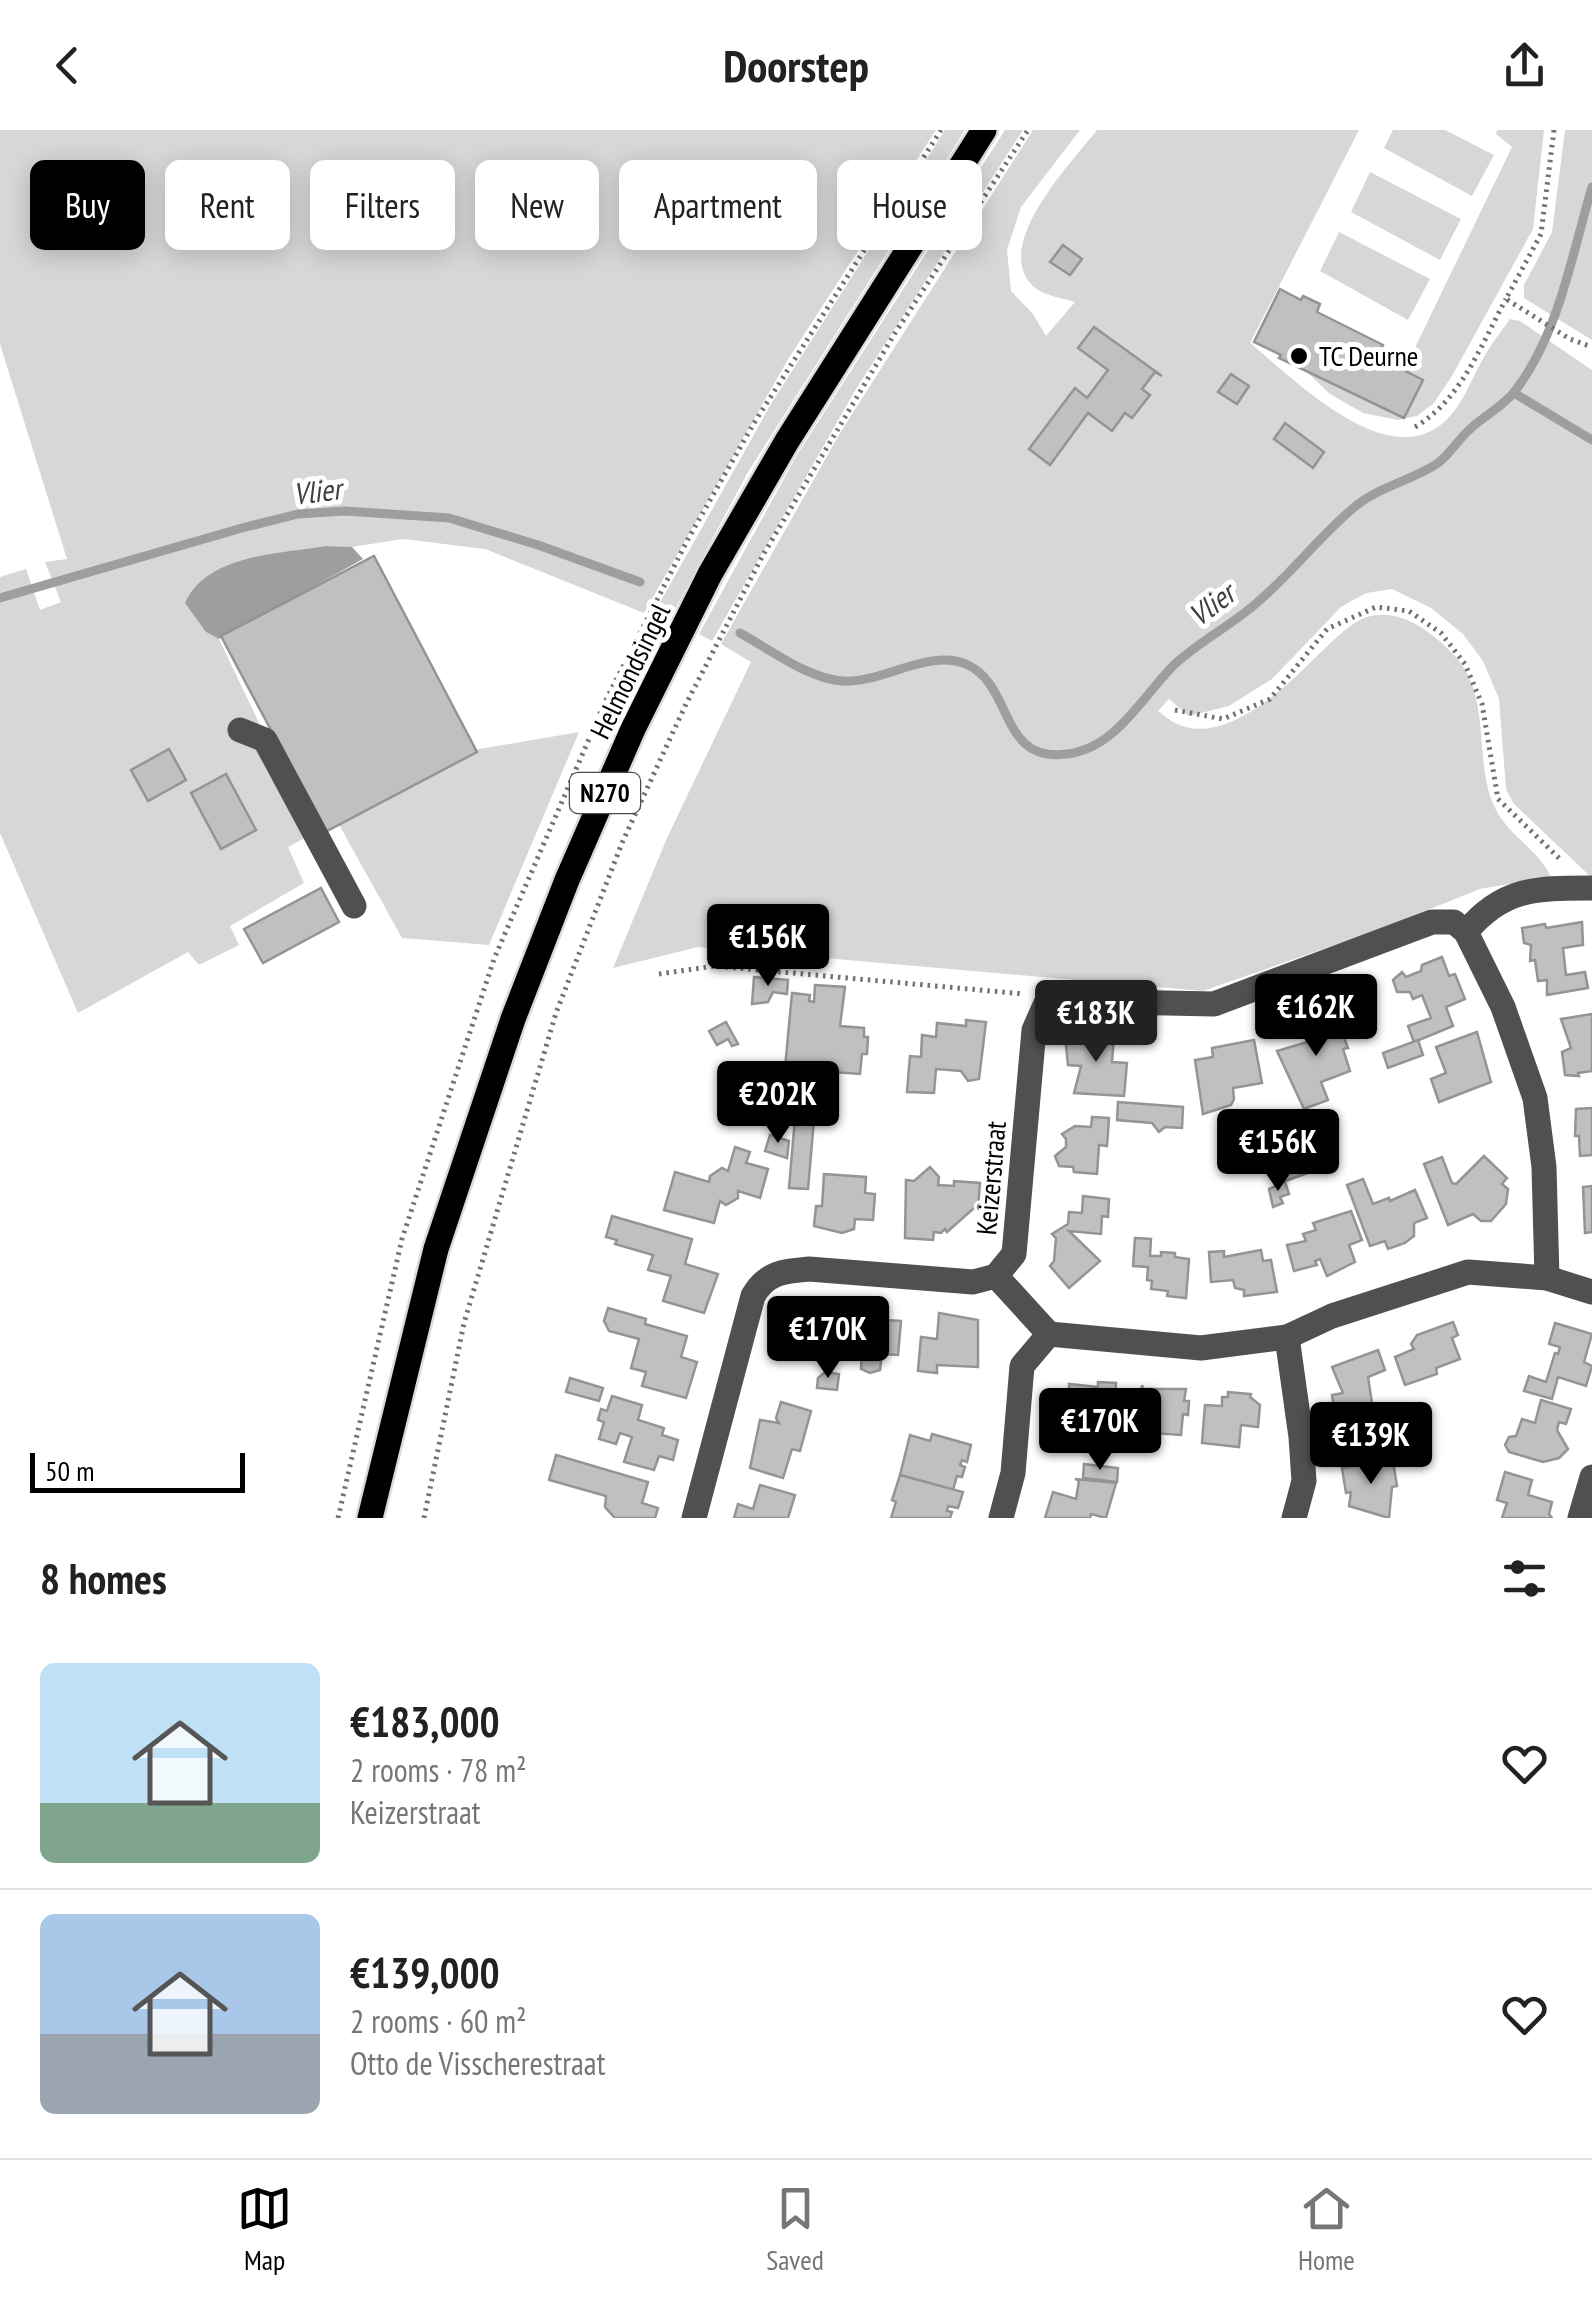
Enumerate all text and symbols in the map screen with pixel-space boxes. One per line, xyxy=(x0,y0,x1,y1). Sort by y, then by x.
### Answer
text: Doorstep xyxy=(723,36,869,94)
icon: back xyxy=(40,38,95,93)
icon: share xyxy=(1497,38,1552,93)
chip: Buy xyxy=(30,160,145,250)
chip: Rent xyxy=(165,160,290,250)
chip: Filters xyxy=(310,160,455,250)
chip: New xyxy=(475,160,599,250)
chip: Apartment xyxy=(619,160,817,250)
chip: House xyxy=(837,160,982,250)
place label: TC Deurne xyxy=(1319,337,1418,374)
marker: TC Deurne xyxy=(1288,345,1310,367)
water label: Vlier xyxy=(291,468,347,513)
water label: Vlier xyxy=(1180,572,1245,634)
street label: Helmondsingel xyxy=(581,597,678,744)
road number: N270 xyxy=(570,773,640,813)
pin: €156K xyxy=(698,904,838,989)
text: €156K xyxy=(729,915,807,957)
pin: €162K xyxy=(1246,974,1386,1059)
pin: €183K xyxy=(1026,980,1166,1065)
text: €162K xyxy=(1277,985,1355,1027)
text: €183K xyxy=(1057,991,1135,1033)
pin: €202K xyxy=(708,1061,848,1146)
text: €202K xyxy=(739,1072,817,1114)
pin: €156K xyxy=(1208,1109,1348,1194)
street label: Keizerstraat xyxy=(967,1119,1014,1236)
text: €156K xyxy=(1239,1120,1317,1162)
pin: €170K xyxy=(758,1296,898,1381)
text: €170K xyxy=(789,1307,867,1349)
pin: €170K xyxy=(1030,1388,1170,1473)
text: €170K xyxy=(1061,1399,1139,1441)
pin: €139K xyxy=(1301,1402,1441,1487)
text: €139K xyxy=(1332,1413,1410,1455)
scale bar xyxy=(30,1448,245,1492)
text: 50 m xyxy=(45,1452,94,1489)
text: 8 homes xyxy=(40,1551,167,1606)
icon: filters xyxy=(1497,1551,1552,1606)
text: €183,000 xyxy=(350,1694,500,1749)
icon: home xyxy=(120,1703,240,1823)
icon: heart xyxy=(1497,1736,1552,1791)
text: 2 rooms · 78 m² xyxy=(350,1749,527,1791)
text: Keizerstraat xyxy=(350,1791,481,1833)
text: €139,000 xyxy=(350,1945,500,2000)
icon: home xyxy=(120,1954,240,2074)
icon: heart xyxy=(1497,1987,1552,2042)
text: 2 rooms · 60 m² xyxy=(350,2000,527,2042)
text: Otto de Visscherestraat xyxy=(350,2042,605,2084)
tab: Map xyxy=(237,2181,292,2278)
tab: Saved xyxy=(766,2181,824,2278)
tab: Home xyxy=(1298,2181,1355,2278)

